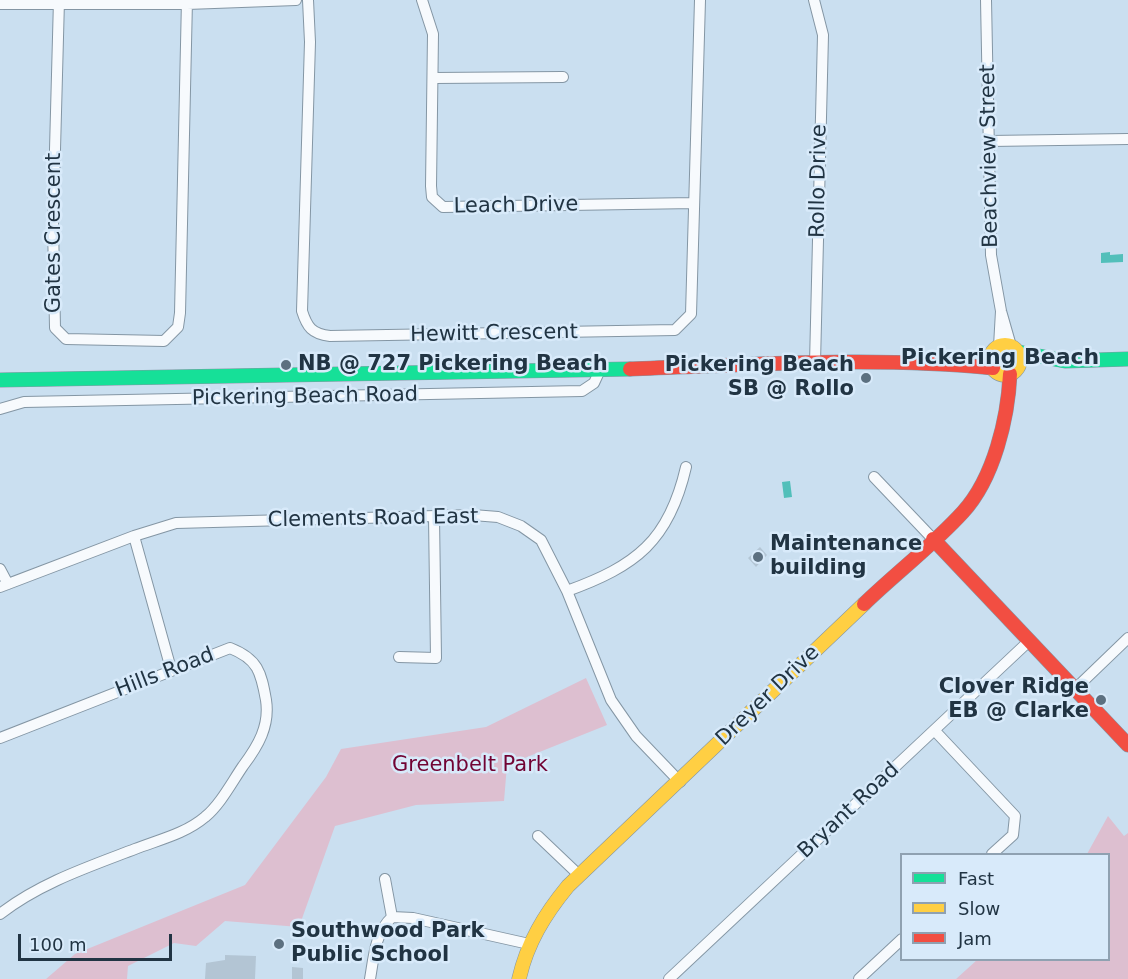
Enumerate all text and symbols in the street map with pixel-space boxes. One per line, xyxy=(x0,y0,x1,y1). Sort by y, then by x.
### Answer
street label: Beachview Street xyxy=(976,64,1004,248)
street label: Rollo Drive xyxy=(805,124,833,238)
street label: Gates Crescent xyxy=(42,153,68,313)
street label: Leach Drive xyxy=(453,192,579,220)
street label: Hewitt Crescent xyxy=(410,320,578,348)
district label: Pickering Beach xyxy=(901,345,1099,371)
place label: NB @ 727 Pickering Beach xyxy=(298,352,608,378)
place label: Pickering Beach SB @ Rollo xyxy=(665,353,854,403)
marker: NB @ 727 Pickering Beach xyxy=(279,358,293,372)
marker: Pickering Beach SB @ Rollo xyxy=(859,371,873,385)
street label: Pickering Beach Road xyxy=(192,382,418,412)
street label: Clements Road East xyxy=(267,505,479,533)
place label: Maintenance building xyxy=(770,532,922,582)
marker: Maintenance building xyxy=(751,550,765,564)
street label: Dreyer Drive xyxy=(711,640,825,752)
street label: Hills Road xyxy=(112,643,218,703)
place label: Clover Ridge EB @ Clarke xyxy=(939,675,1089,725)
marker: Clover Ridge EB @ Clarke xyxy=(1094,693,1108,707)
park label: Greenbelt Park xyxy=(392,753,548,779)
street label: Bryant Road xyxy=(793,758,905,864)
legend xyxy=(900,853,1110,961)
text: Fast xyxy=(958,868,994,889)
text: Slow xyxy=(958,898,1000,919)
place label: Southwood Park Public School xyxy=(291,919,484,969)
scale bar xyxy=(21,922,176,960)
text: Jam xyxy=(958,928,992,949)
text: 100 m xyxy=(29,934,87,955)
marker: Southwood Park Public School xyxy=(272,937,286,951)

